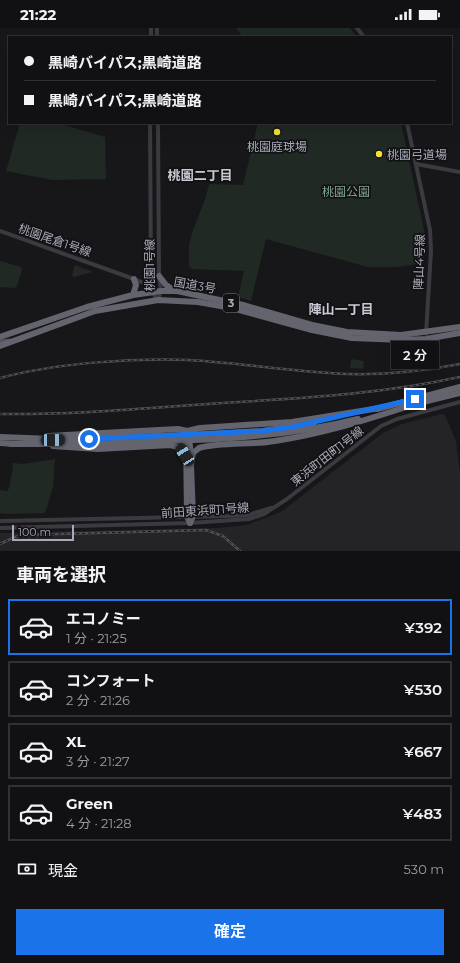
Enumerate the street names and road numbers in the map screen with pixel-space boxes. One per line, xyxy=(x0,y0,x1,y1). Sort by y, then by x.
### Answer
street label: 桃園尾倉1号線 xyxy=(16,220,94,260)
street label: 陣山4号線 xyxy=(411,234,427,290)
street label: 桃園1号線 xyxy=(142,239,157,291)
street label: 国道3号 xyxy=(173,274,217,296)
road number: 3 xyxy=(223,294,239,312)
street label: 東浜町田町1号線 xyxy=(288,423,366,489)
street label: 前田東浜町1号線 xyxy=(160,499,250,521)

